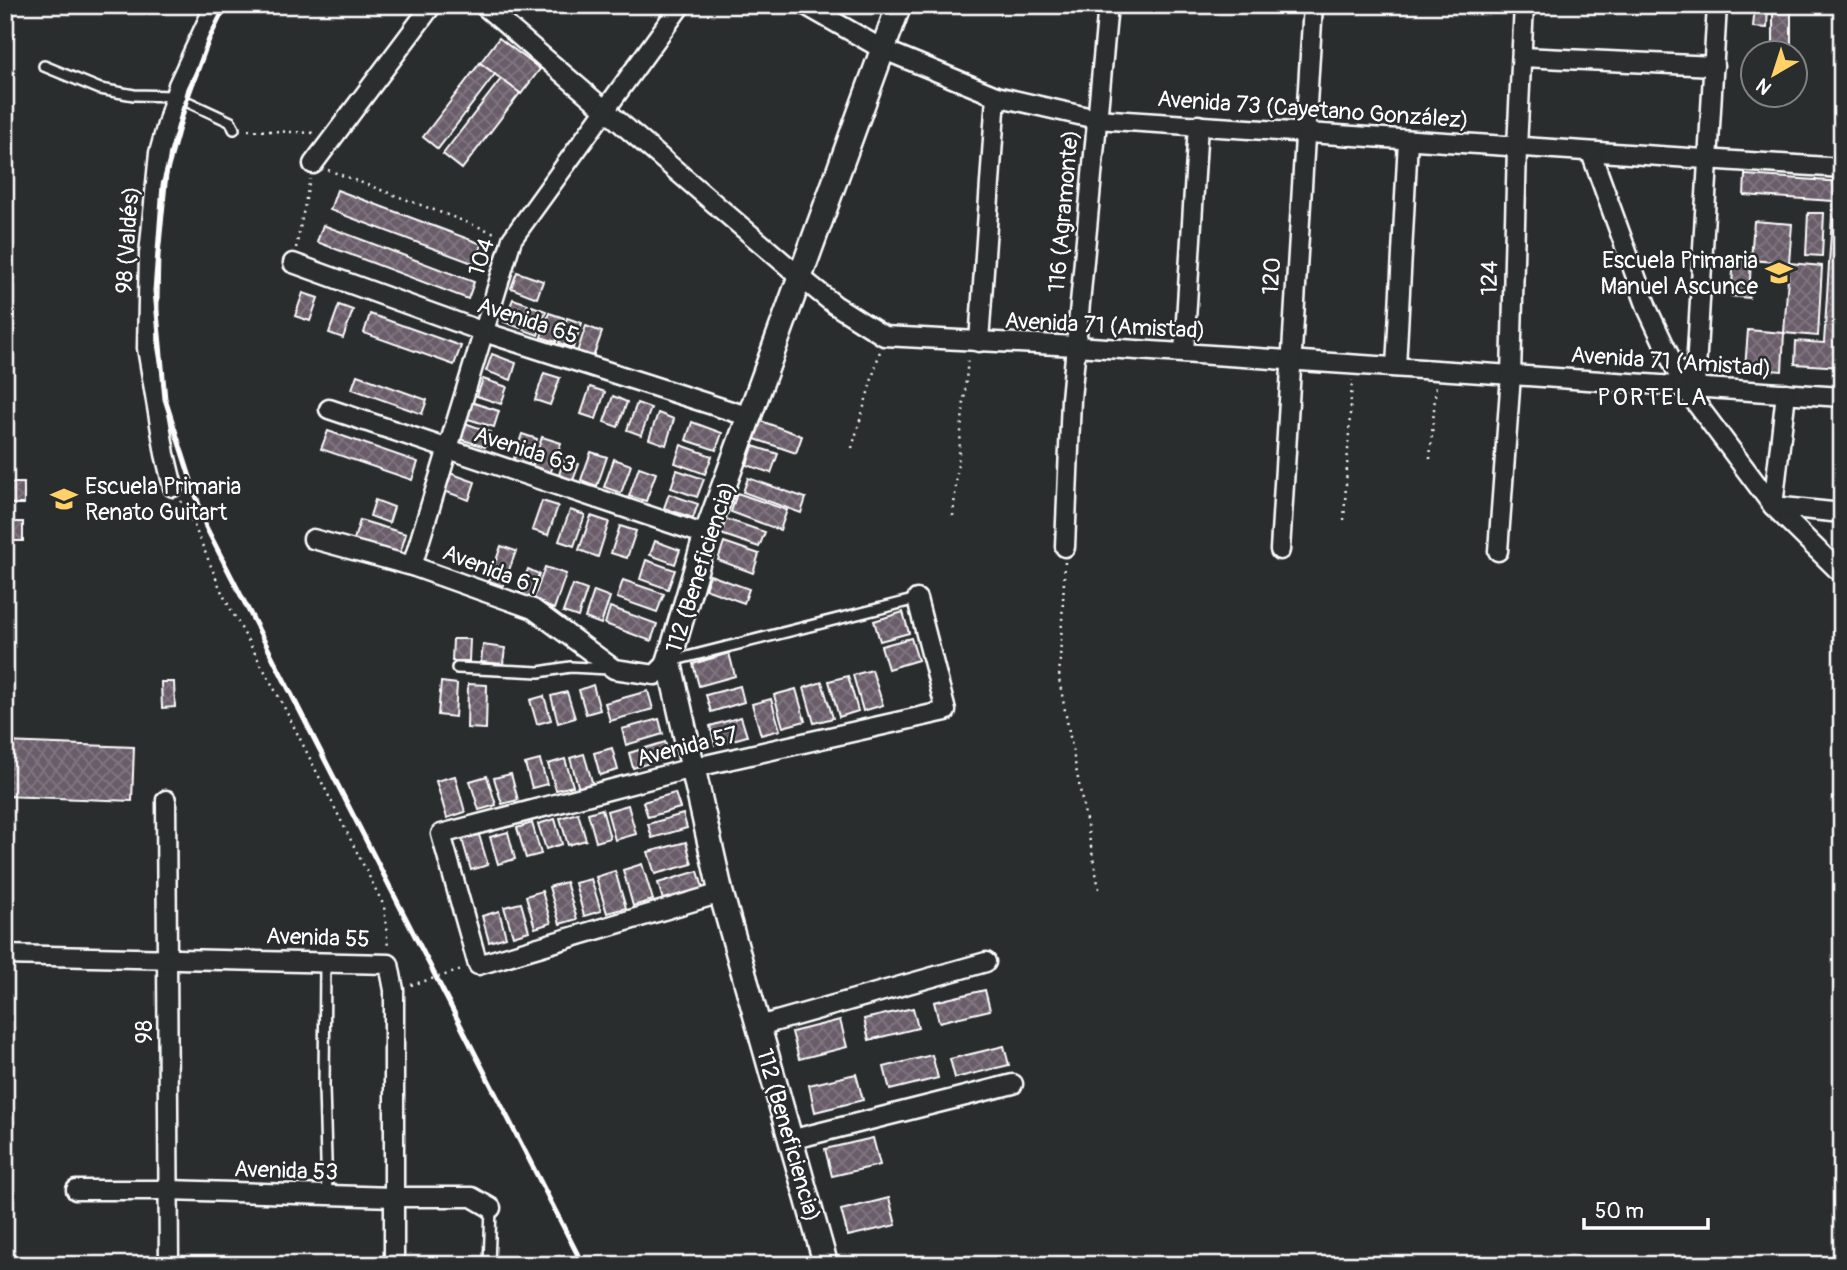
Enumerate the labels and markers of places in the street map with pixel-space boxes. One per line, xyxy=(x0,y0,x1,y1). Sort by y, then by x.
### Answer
place label: Escuela Primaria Manuel Ascunce xyxy=(1601,246,1759,301)
school or university icon: Escuela Primaria Manuel Ascunce xyxy=(1764,258,1794,288)
place label: Escuela Primaria Renato Guitart xyxy=(85,472,241,527)
school or university icon: Escuela Primaria Renato Guitart xyxy=(49,484,79,514)

